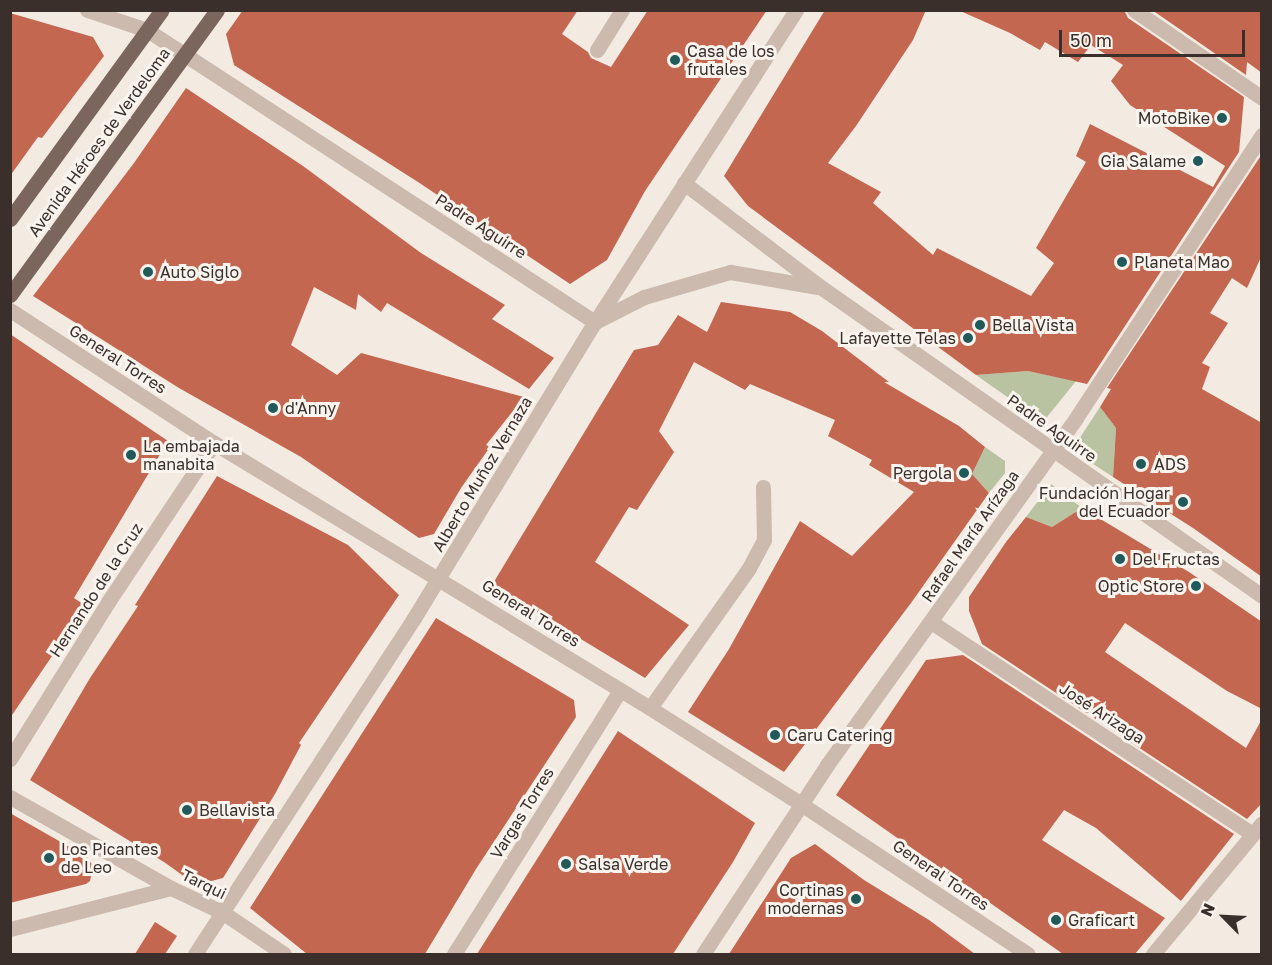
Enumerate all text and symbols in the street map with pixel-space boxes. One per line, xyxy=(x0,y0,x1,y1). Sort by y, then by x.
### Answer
scale bar xyxy=(1062,18,1248,56)
text: 50 m xyxy=(1070,29,1112,51)
place label: Casa de los frutales xyxy=(687,41,775,79)
street label: Avenida Héroes de Verdeloma xyxy=(24,44,174,240)
marker: Casa de los frutales xyxy=(668,53,682,67)
place label: MotoBike xyxy=(1138,108,1210,128)
marker: MotoBike xyxy=(1215,111,1229,125)
place label: Gia Salame xyxy=(1101,151,1186,171)
marker: Gia Salame xyxy=(1191,154,1205,168)
street label: Padre Aguirre xyxy=(432,189,530,263)
place label: Planeta Mao xyxy=(1134,252,1230,272)
marker: Planeta Mao xyxy=(1115,255,1129,269)
place label: Auto Siglo xyxy=(160,262,239,282)
marker: Auto Siglo xyxy=(141,265,155,279)
place label: Bella Vista xyxy=(992,315,1074,335)
marker: Bella Vista xyxy=(973,318,987,332)
street label: General Torres xyxy=(66,320,170,398)
place label: Lafayette Telas xyxy=(839,328,956,348)
marker: Lafayette Telas xyxy=(961,331,975,345)
street label: Padre Aguirre xyxy=(1004,390,1100,466)
street label: Alberto Muñoz Vernaza xyxy=(428,393,536,555)
place label: d'Anny xyxy=(285,398,336,418)
marker: d'Anny xyxy=(266,401,280,415)
place label: La embajada manabita xyxy=(143,436,240,474)
marker: La embajada manabita xyxy=(124,448,138,462)
place label: ADS xyxy=(1154,454,1186,474)
marker: ADS xyxy=(1132,455,1150,473)
place label: Pergola xyxy=(893,463,952,483)
street label: Rafael María Arízaga xyxy=(917,466,1023,606)
marker: Pergola xyxy=(957,466,971,480)
place label: Fundación Hogar del Ecuador xyxy=(1039,483,1170,521)
marker: Fundación Hogar del Ecuador xyxy=(1174,493,1192,511)
street label: Hernando de la Cruz xyxy=(45,519,147,661)
place label: Del Fructas xyxy=(1132,549,1220,569)
marker: Del Fructas xyxy=(1113,552,1127,566)
street label: General Torres xyxy=(478,575,584,651)
place label: Optic Store xyxy=(1098,576,1184,596)
marker: Optic Store xyxy=(1189,579,1203,593)
street label: José Arizaga xyxy=(1056,678,1148,748)
place label: Caru Catering xyxy=(787,725,892,745)
marker: Caru Catering xyxy=(768,728,782,742)
street label: Vargas Torres xyxy=(486,764,558,862)
place label: Bellavista xyxy=(199,800,275,820)
marker: Bellavista xyxy=(180,803,194,817)
street label: General Torres xyxy=(889,836,993,914)
place label: Los Picantes de Leo xyxy=(61,839,158,877)
marker: Los Picantes de Leo xyxy=(42,851,56,865)
place label: Salsa Verde xyxy=(578,854,668,874)
marker: Salsa Verde xyxy=(559,857,573,871)
street label: Tarqui xyxy=(178,865,230,903)
place label: Cortinas modernas xyxy=(768,880,844,918)
north arrow xyxy=(1194,887,1254,947)
marker: Cortinas modernas xyxy=(849,892,863,906)
text: N xyxy=(1196,900,1219,919)
place label: Graficart xyxy=(1068,910,1135,930)
marker: Graficart xyxy=(1049,913,1063,927)

